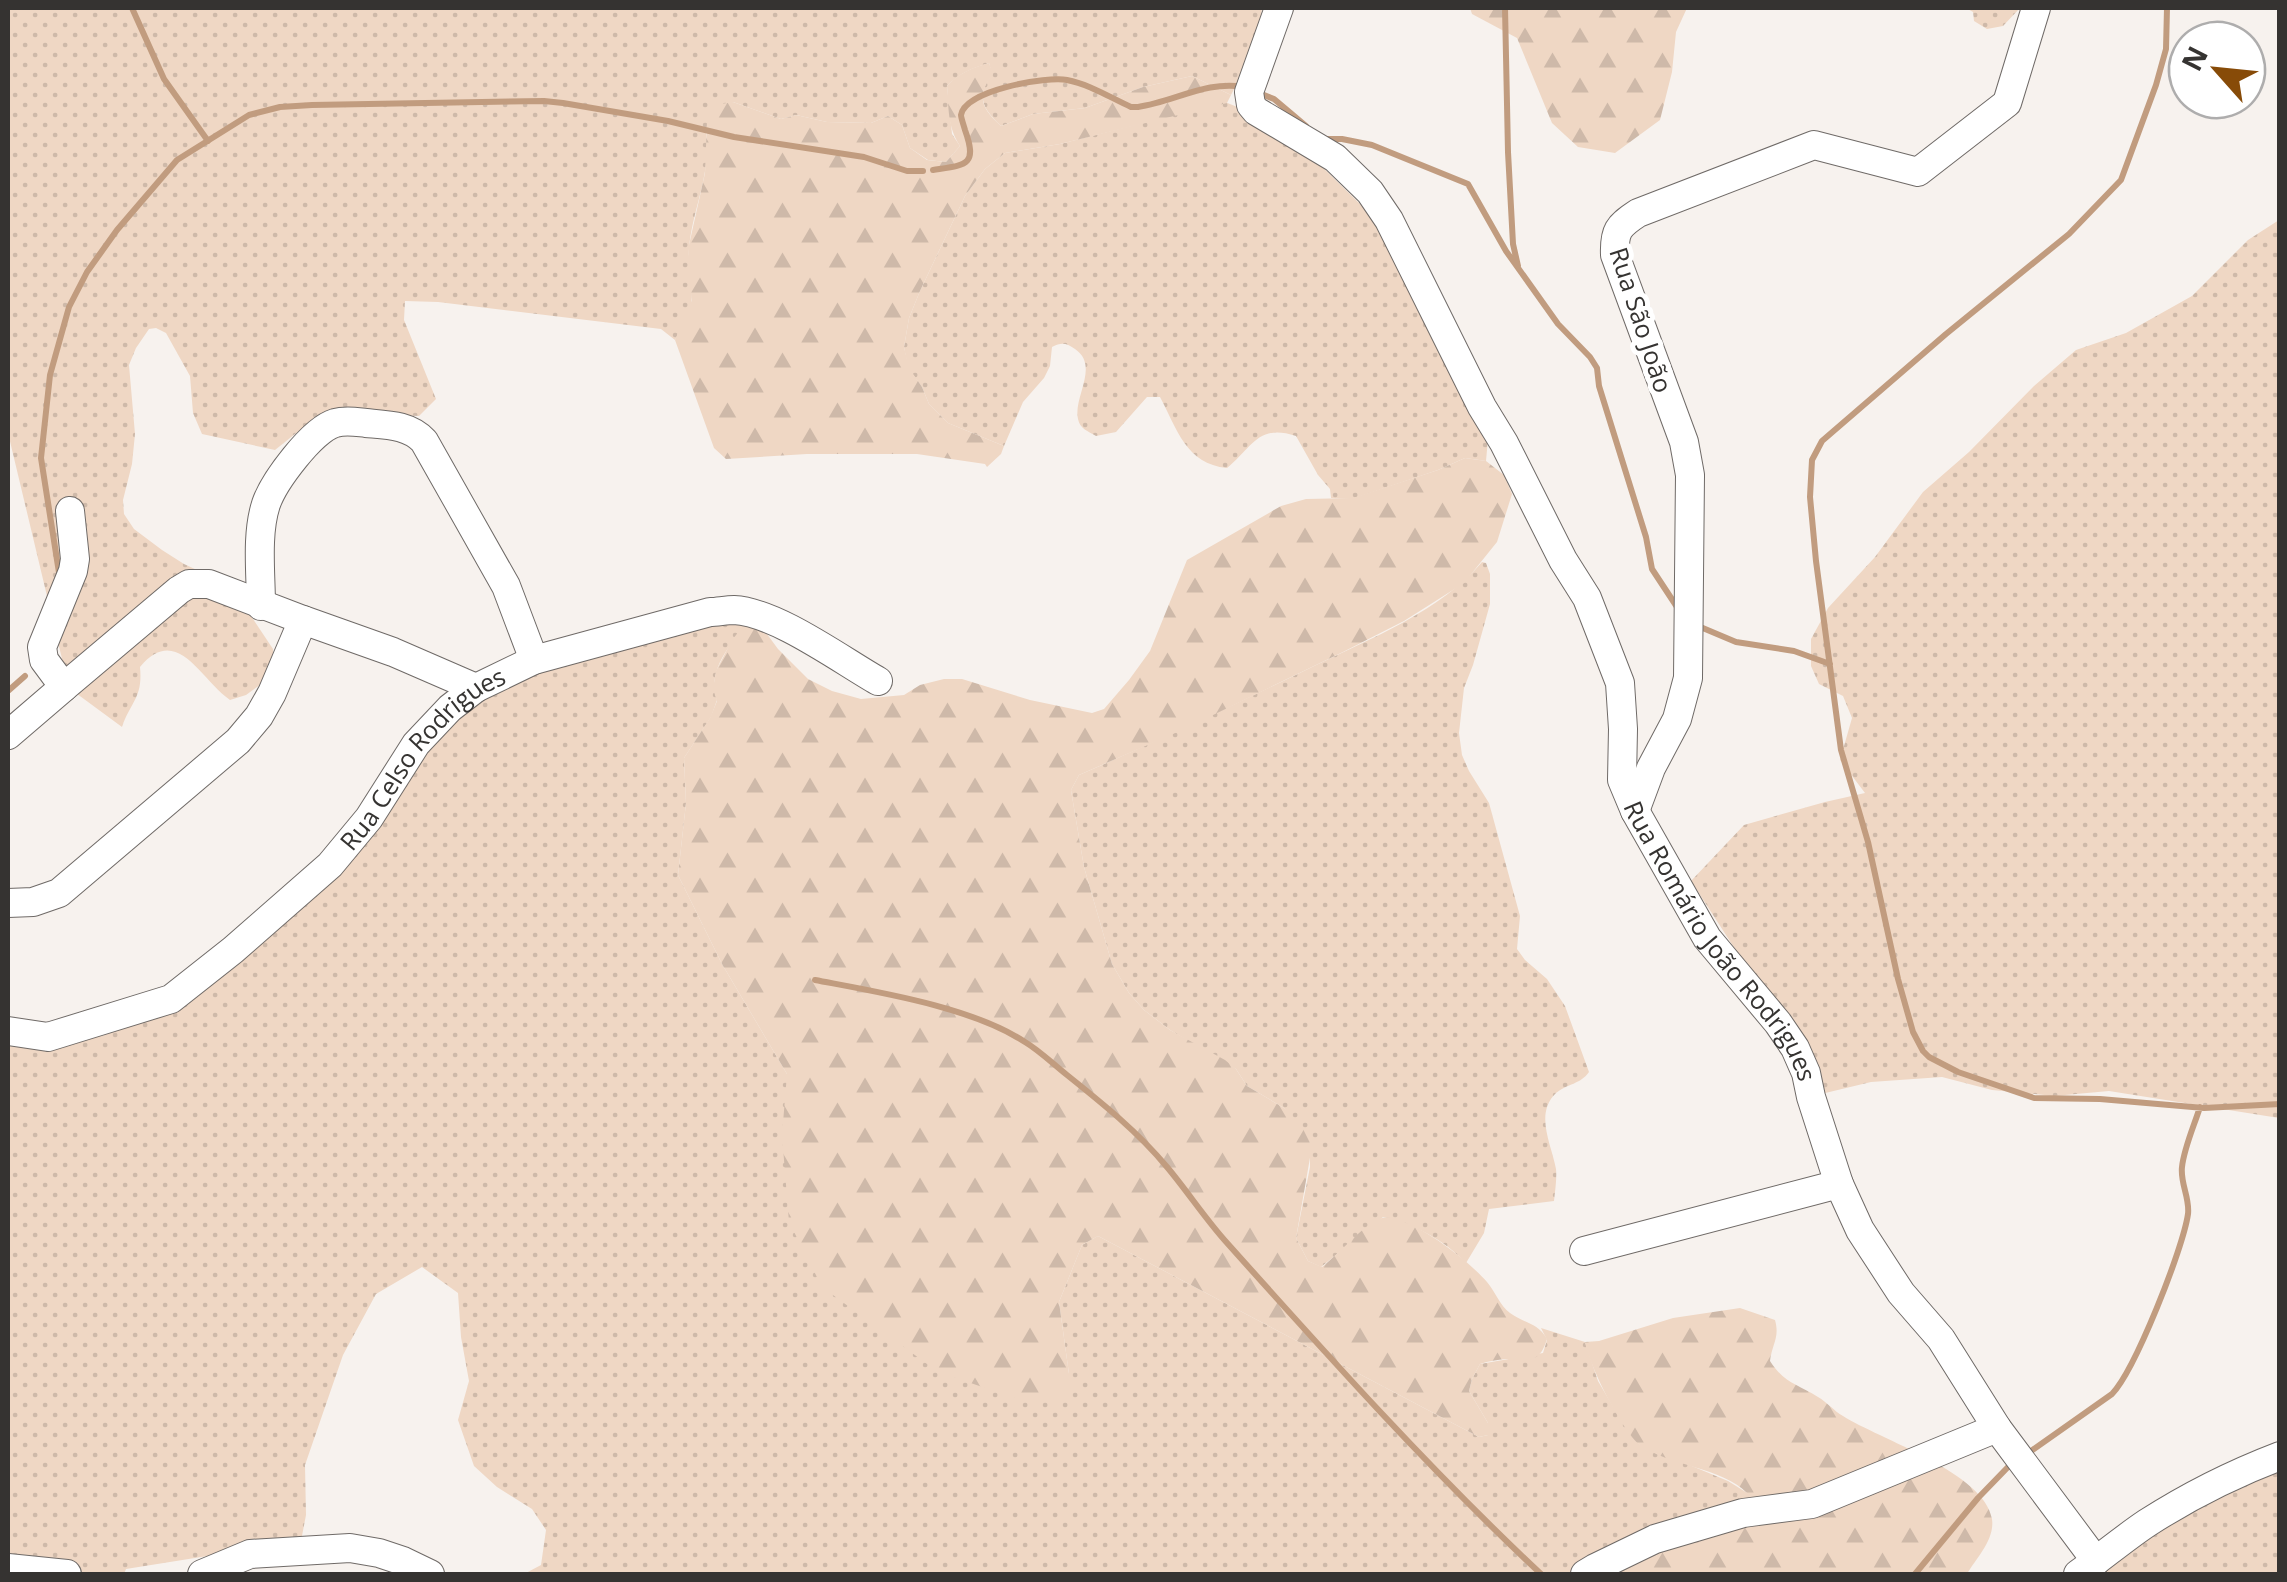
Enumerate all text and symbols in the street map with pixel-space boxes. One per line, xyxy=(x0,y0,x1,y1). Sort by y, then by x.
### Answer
north arrow xyxy=(2167,20,2267,120)
text: N xyxy=(2172,39,2216,77)
street label: Rua São João xyxy=(1602,243,1681,397)
street label: Rua Celso Rodrigues xyxy=(331,658,511,857)
street label: Rua Romário João Rodrigues xyxy=(1617,796,1825,1084)

